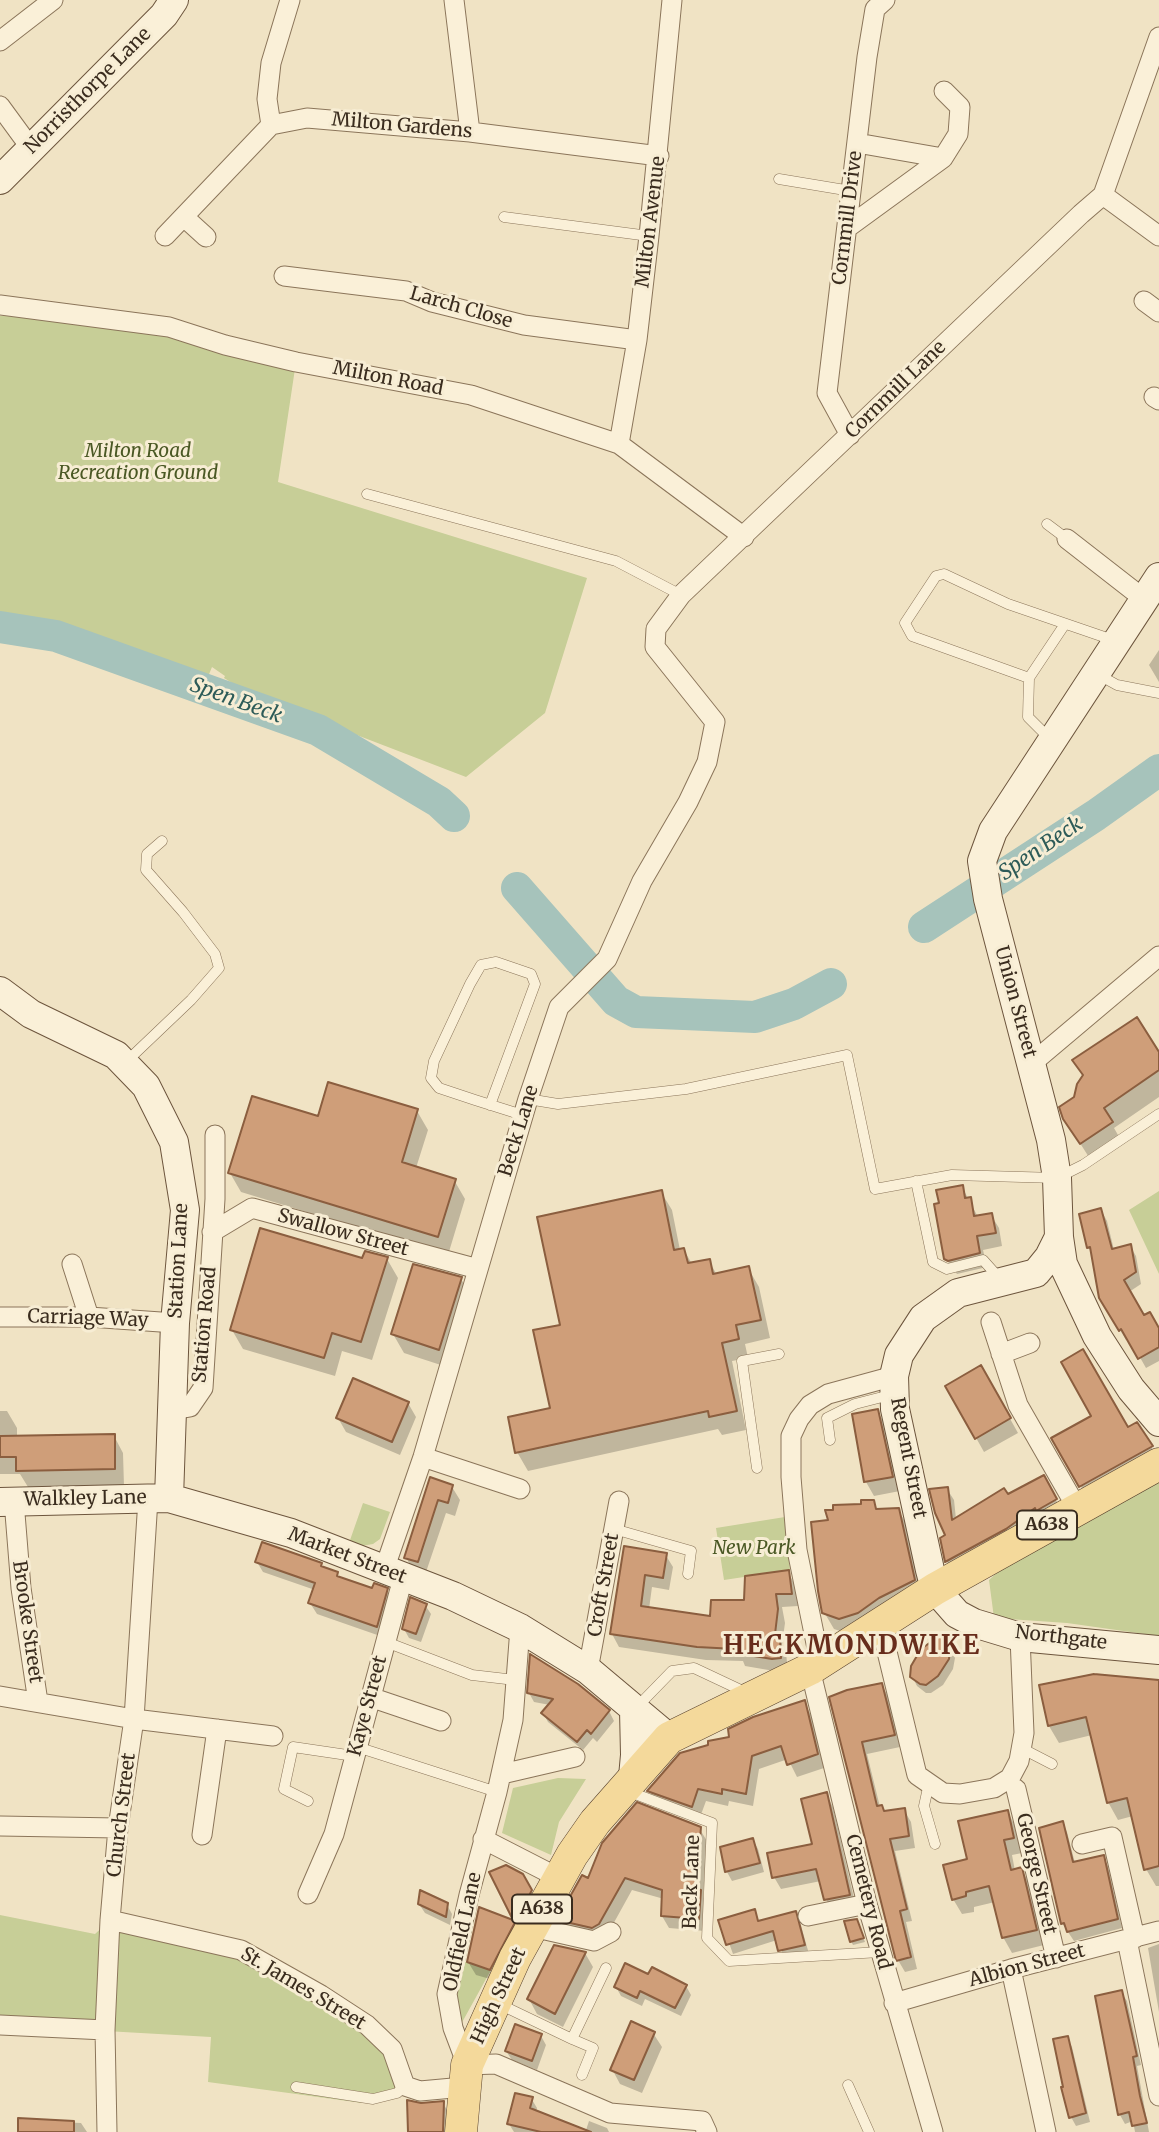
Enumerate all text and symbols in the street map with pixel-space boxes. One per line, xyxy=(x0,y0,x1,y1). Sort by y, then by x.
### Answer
street label: Norristhorpe Lane xyxy=(20,23,156,159)
street label: Milton Gardens xyxy=(331,108,473,144)
street label: Cornmill Drive xyxy=(828,150,868,286)
street label: Milton Avenue xyxy=(632,155,670,289)
street label: Larch Close xyxy=(407,282,515,334)
street label: Cornmill Lane xyxy=(841,336,951,444)
street label: Milton Road xyxy=(331,357,445,401)
park label: Milton Road Recreation Ground xyxy=(58,441,218,485)
water label: Spen Beck xyxy=(187,673,285,729)
water label: Spen Beck xyxy=(994,812,1088,886)
street label: Union Street xyxy=(989,944,1041,1060)
street label: Beck Lane xyxy=(494,1083,544,1179)
street label: Station Lane xyxy=(165,1203,193,1319)
street label: Swallow Street xyxy=(275,1205,411,1261)
street label: Station Road xyxy=(189,1266,221,1384)
street label: Carriage Way xyxy=(27,1305,149,1333)
street label: Regent Street xyxy=(885,1396,931,1520)
street label: Walkley Lane xyxy=(23,1487,147,1511)
road number: A638 xyxy=(1017,1510,1077,1540)
street label: Market Street xyxy=(285,1523,409,1589)
street label: Croft Street xyxy=(584,1531,624,1639)
park label: New Park xyxy=(712,1538,796,1560)
street label: Brooke Street xyxy=(7,1559,47,1685)
street label: Northgate xyxy=(1014,1621,1108,1655)
district label: HECKMONDWIKE xyxy=(724,1631,980,1663)
street label: Kaye Street xyxy=(344,1653,392,1759)
street label: Church Street xyxy=(103,1752,141,1878)
street label: George Street xyxy=(1011,1811,1061,1937)
street label: Cemetery Road xyxy=(840,1832,896,1972)
street label: Back Lane xyxy=(679,1834,705,1930)
street label: Oldfield Lane xyxy=(439,1870,487,1994)
road number: A638 xyxy=(512,1895,572,1924)
street label: Albion Street xyxy=(966,1940,1088,1992)
street label: St. James Street xyxy=(236,1943,370,2035)
street label: High Street xyxy=(467,1944,531,2048)

